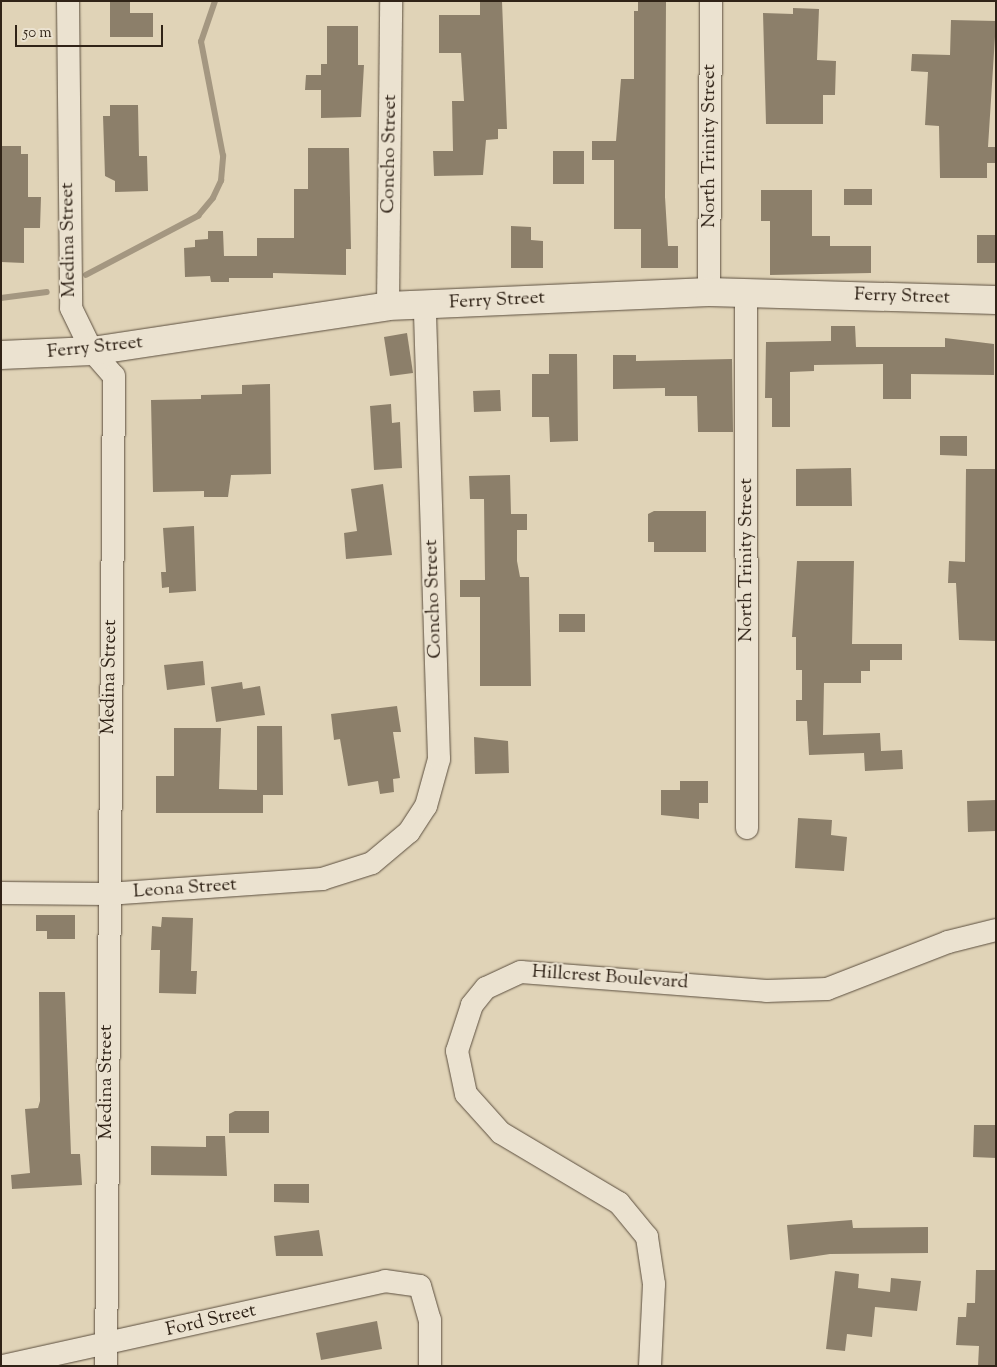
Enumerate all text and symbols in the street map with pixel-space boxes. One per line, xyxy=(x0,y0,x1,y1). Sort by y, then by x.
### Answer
scale bar xyxy=(18,15,165,47)
text: 50 m xyxy=(23,23,52,44)
street label: North Trinity Street xyxy=(699,64,721,228)
street label: Concho Street xyxy=(378,94,402,214)
street label: Medina Street xyxy=(57,182,81,298)
street label: Ferry Street xyxy=(854,284,950,310)
street label: Ferry Street xyxy=(449,287,545,315)
street label: Ferry Street xyxy=(46,332,144,364)
street label: North Trinity Street xyxy=(736,478,758,642)
street label: Concho Street xyxy=(421,539,447,659)
street label: Medina Street xyxy=(98,619,122,735)
street label: Leona Street xyxy=(132,874,238,904)
street label: Hillcrest Boulevard xyxy=(531,961,689,995)
street label: Medina Street xyxy=(96,1024,118,1140)
street label: Ford Street xyxy=(164,1300,258,1342)

